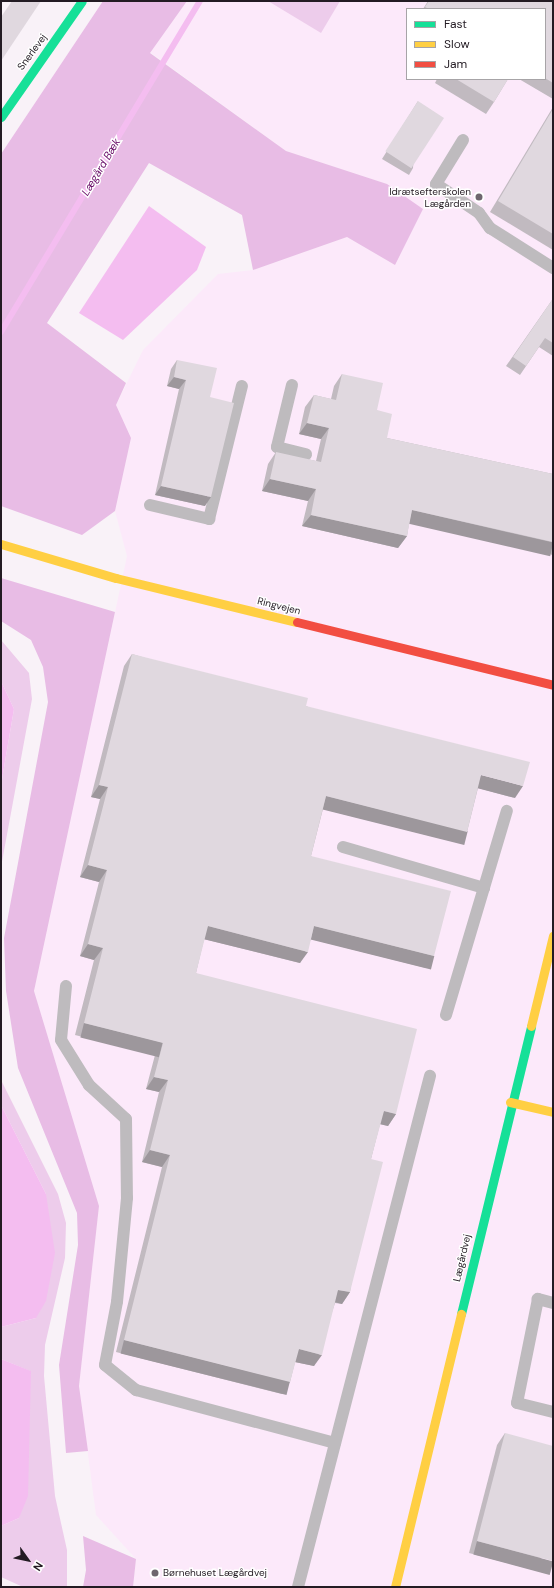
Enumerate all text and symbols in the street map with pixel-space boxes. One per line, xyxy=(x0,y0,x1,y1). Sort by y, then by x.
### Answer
legend xyxy=(406,8,546,80)
text: Fast xyxy=(444,16,467,32)
street label: Snerlevej xyxy=(15,32,49,72)
text: Slow xyxy=(444,36,470,52)
text: Jam xyxy=(444,56,467,72)
water label: Lægård Bæk xyxy=(79,136,123,198)
place label: Idrætsefterskolen Lægården xyxy=(389,185,471,208)
marker: Idrætsefterskolen Lægården xyxy=(474,192,484,202)
street label: Ringvejen xyxy=(256,595,302,617)
street label: Lægårdvej xyxy=(451,1233,473,1283)
north arrow xyxy=(8,1540,48,1580)
text: N xyxy=(30,1559,46,1574)
place label: Børnehuset Lægårdvej xyxy=(163,1567,267,1579)
marker: Børnehuset Lægårdvej xyxy=(150,1568,160,1578)

